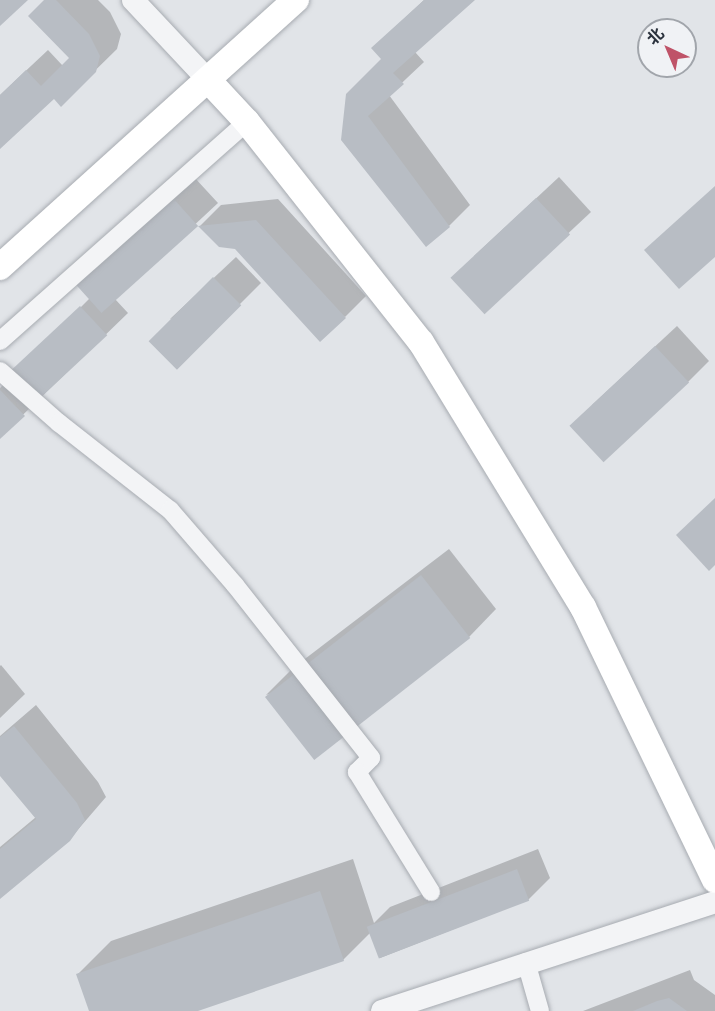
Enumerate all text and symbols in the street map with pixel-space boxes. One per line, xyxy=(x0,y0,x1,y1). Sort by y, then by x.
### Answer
north arrow xyxy=(637,18,697,78)
text: 北 xyxy=(642,22,669,50)

